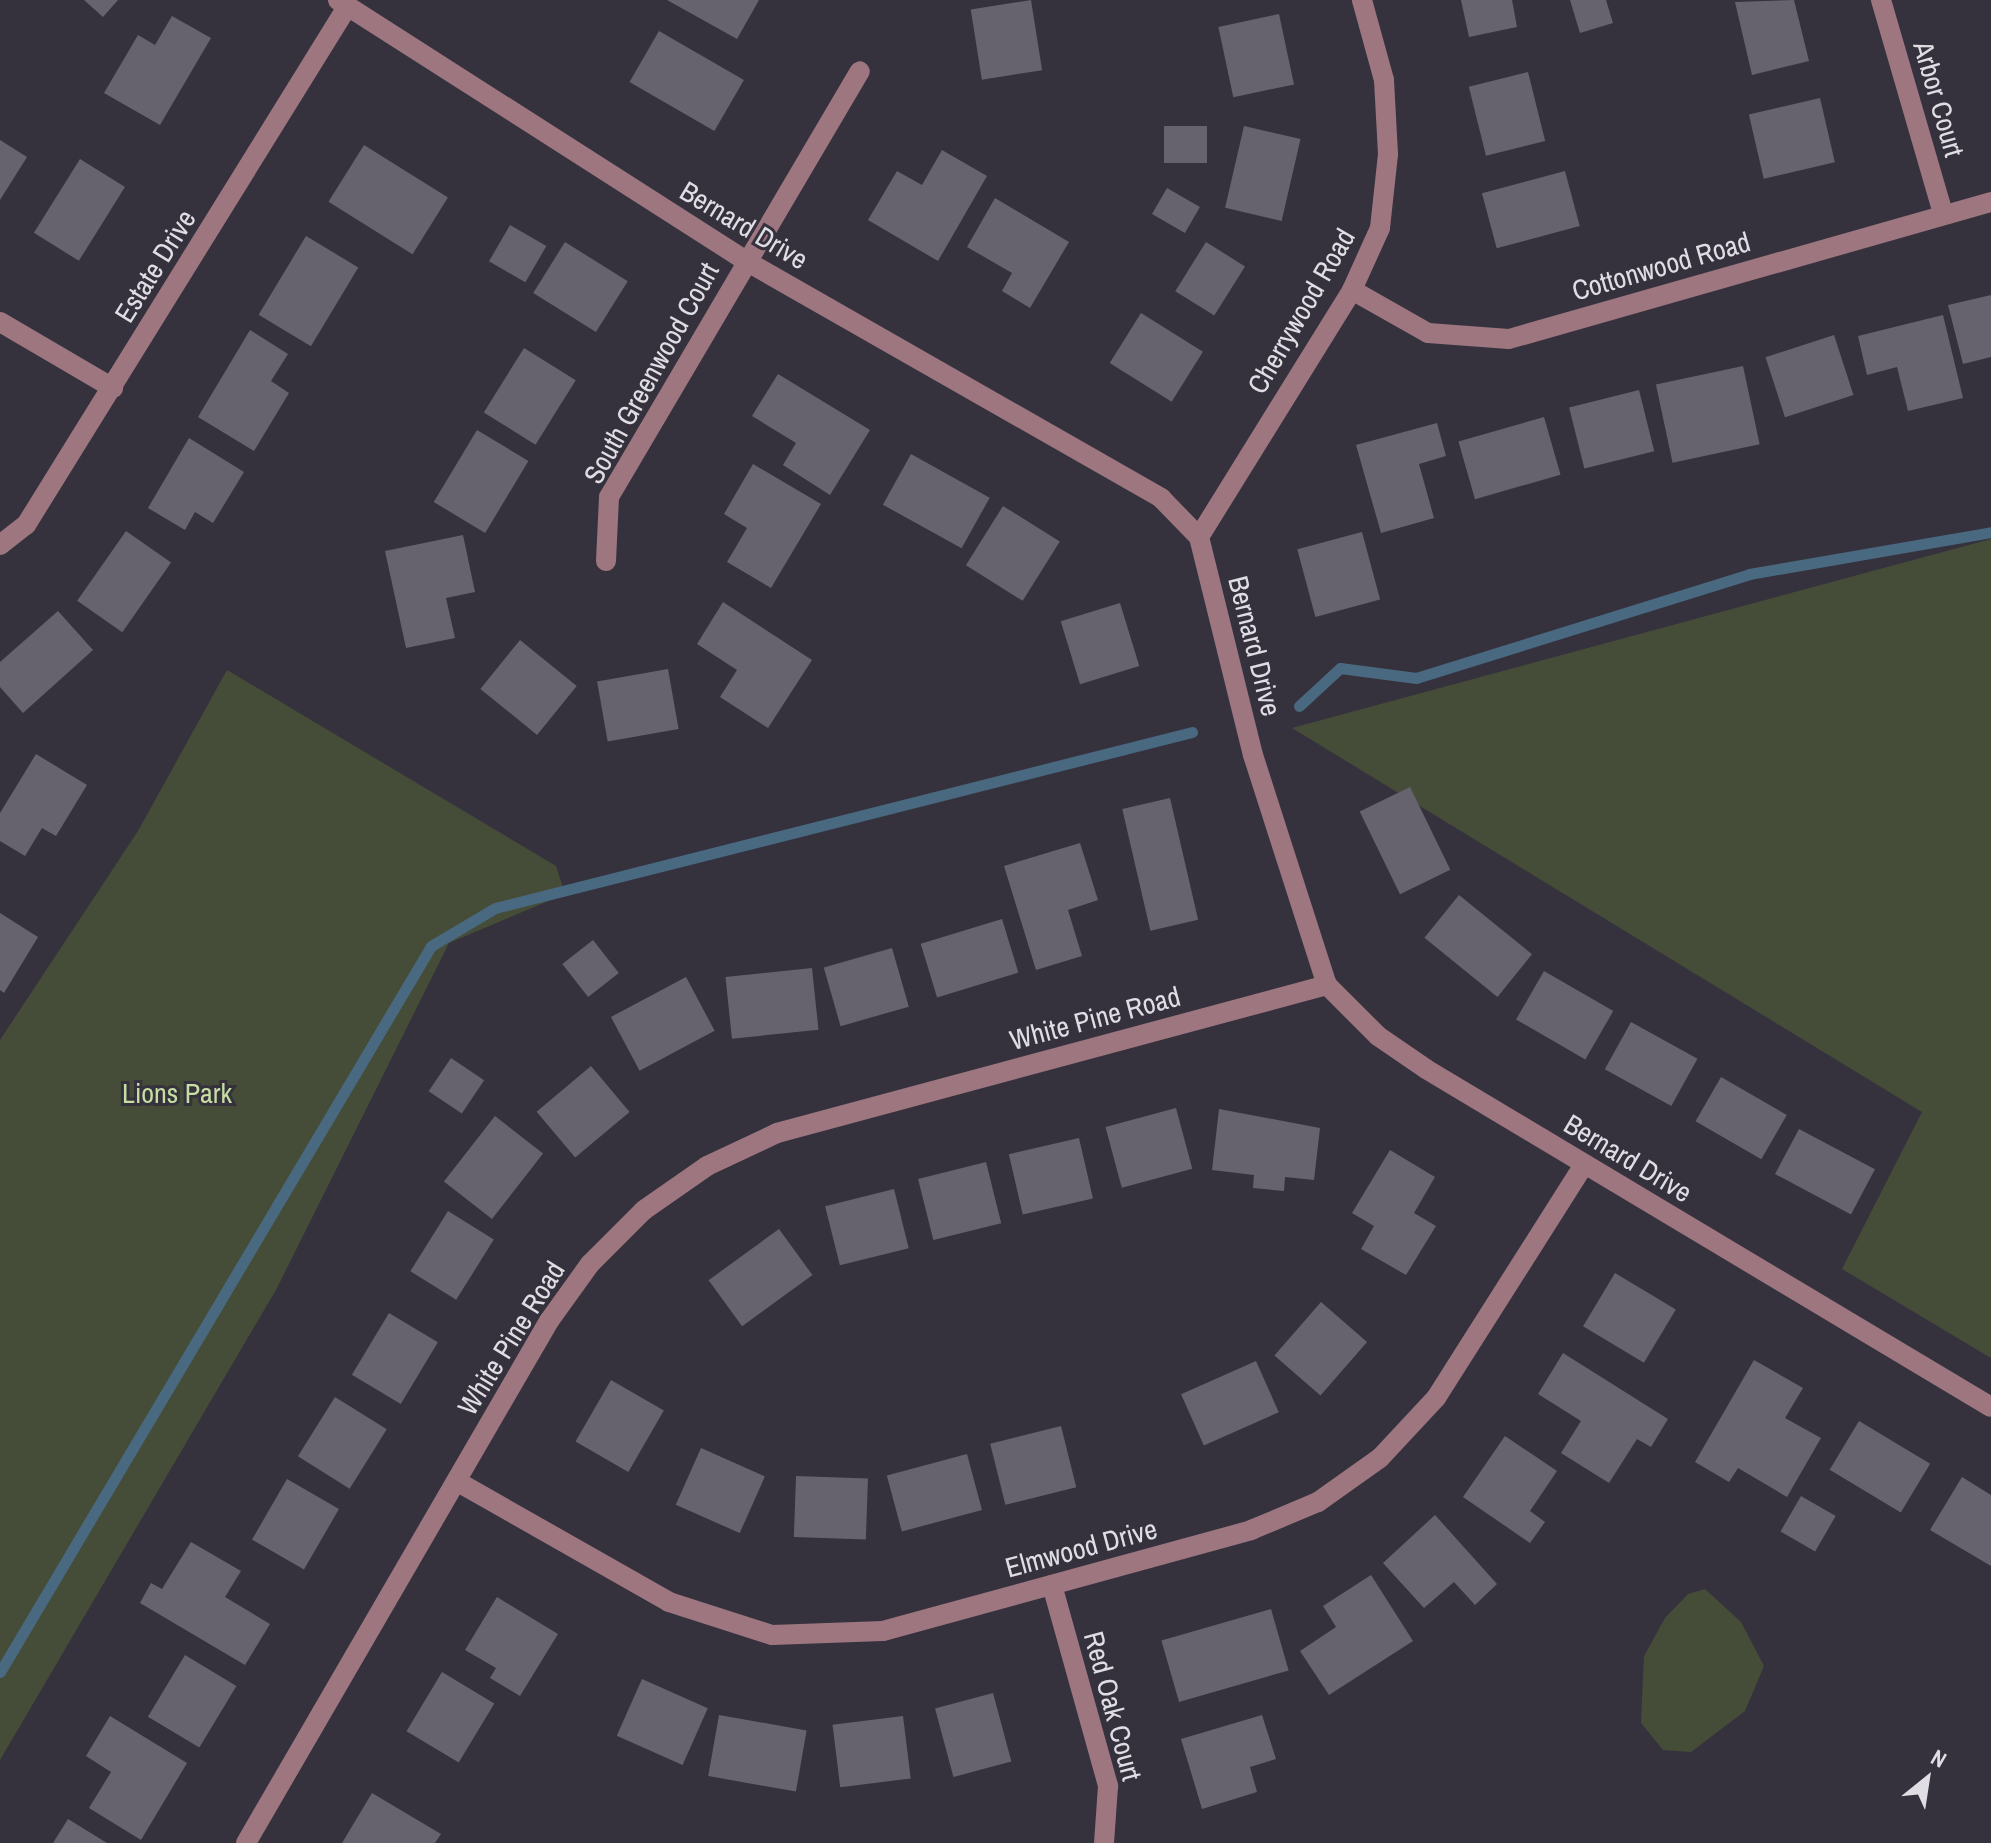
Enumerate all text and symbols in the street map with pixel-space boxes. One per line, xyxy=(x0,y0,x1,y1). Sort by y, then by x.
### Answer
street label: Arbor Court xyxy=(1906,37,1972,161)
street label: Bernard Drive xyxy=(674,174,814,276)
street label: Estate Drive xyxy=(107,204,203,328)
street label: Cherrywood Road xyxy=(1240,222,1362,400)
street label: Cottonwood Road xyxy=(1568,225,1754,307)
street label: South Greenwood Court xyxy=(576,257,726,489)
street label: Bernard Drive xyxy=(1221,573,1289,719)
street label: White Pine Road xyxy=(1006,979,1184,1057)
park label: Lions Park xyxy=(122,1076,232,1110)
street label: Bernard Drive xyxy=(1558,1107,1698,1209)
street label: White Pine Road xyxy=(450,1255,572,1421)
street label: Elmwood Drive xyxy=(1001,1512,1161,1584)
street label: Red Oak Court xyxy=(1077,1628,1149,1784)
north arrow xyxy=(1887,1739,1967,1819)
text: N xyxy=(1926,1742,1952,1774)

